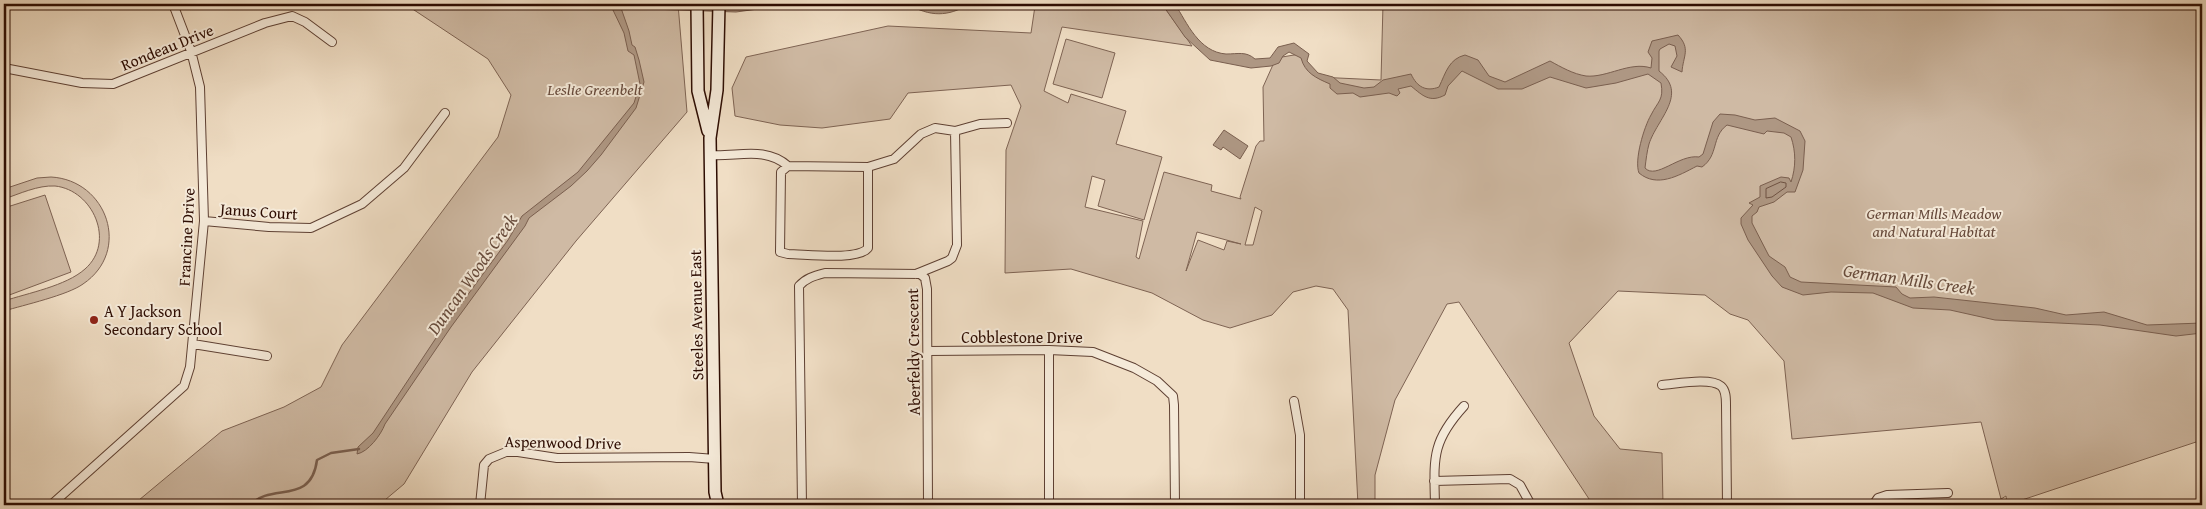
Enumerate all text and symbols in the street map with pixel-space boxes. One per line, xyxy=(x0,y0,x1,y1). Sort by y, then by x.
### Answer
street label: Rondeau Drive xyxy=(117,18,217,76)
park label: Leslie Greenbelt xyxy=(546,77,644,101)
street label: Francine Drive xyxy=(171,187,201,287)
street label: Janus Court xyxy=(217,196,299,226)
park label: German Mills Meadow and Natural Habitat xyxy=(1867,201,2002,243)
water label: Duncan Woods Creek xyxy=(420,207,524,341)
street label: Steeles Avenue East xyxy=(683,249,709,381)
water label: German Mills Creek xyxy=(1841,256,1977,302)
street label: Aberfeldy Crescent xyxy=(900,288,926,416)
place label: A Y Jackson Secondary School xyxy=(104,299,223,341)
marker: A Y Jackson Secondary School xyxy=(88,314,100,326)
street label: Cobblestone Drive xyxy=(961,325,1083,349)
street label: Aspenwood Drive xyxy=(505,429,621,455)

